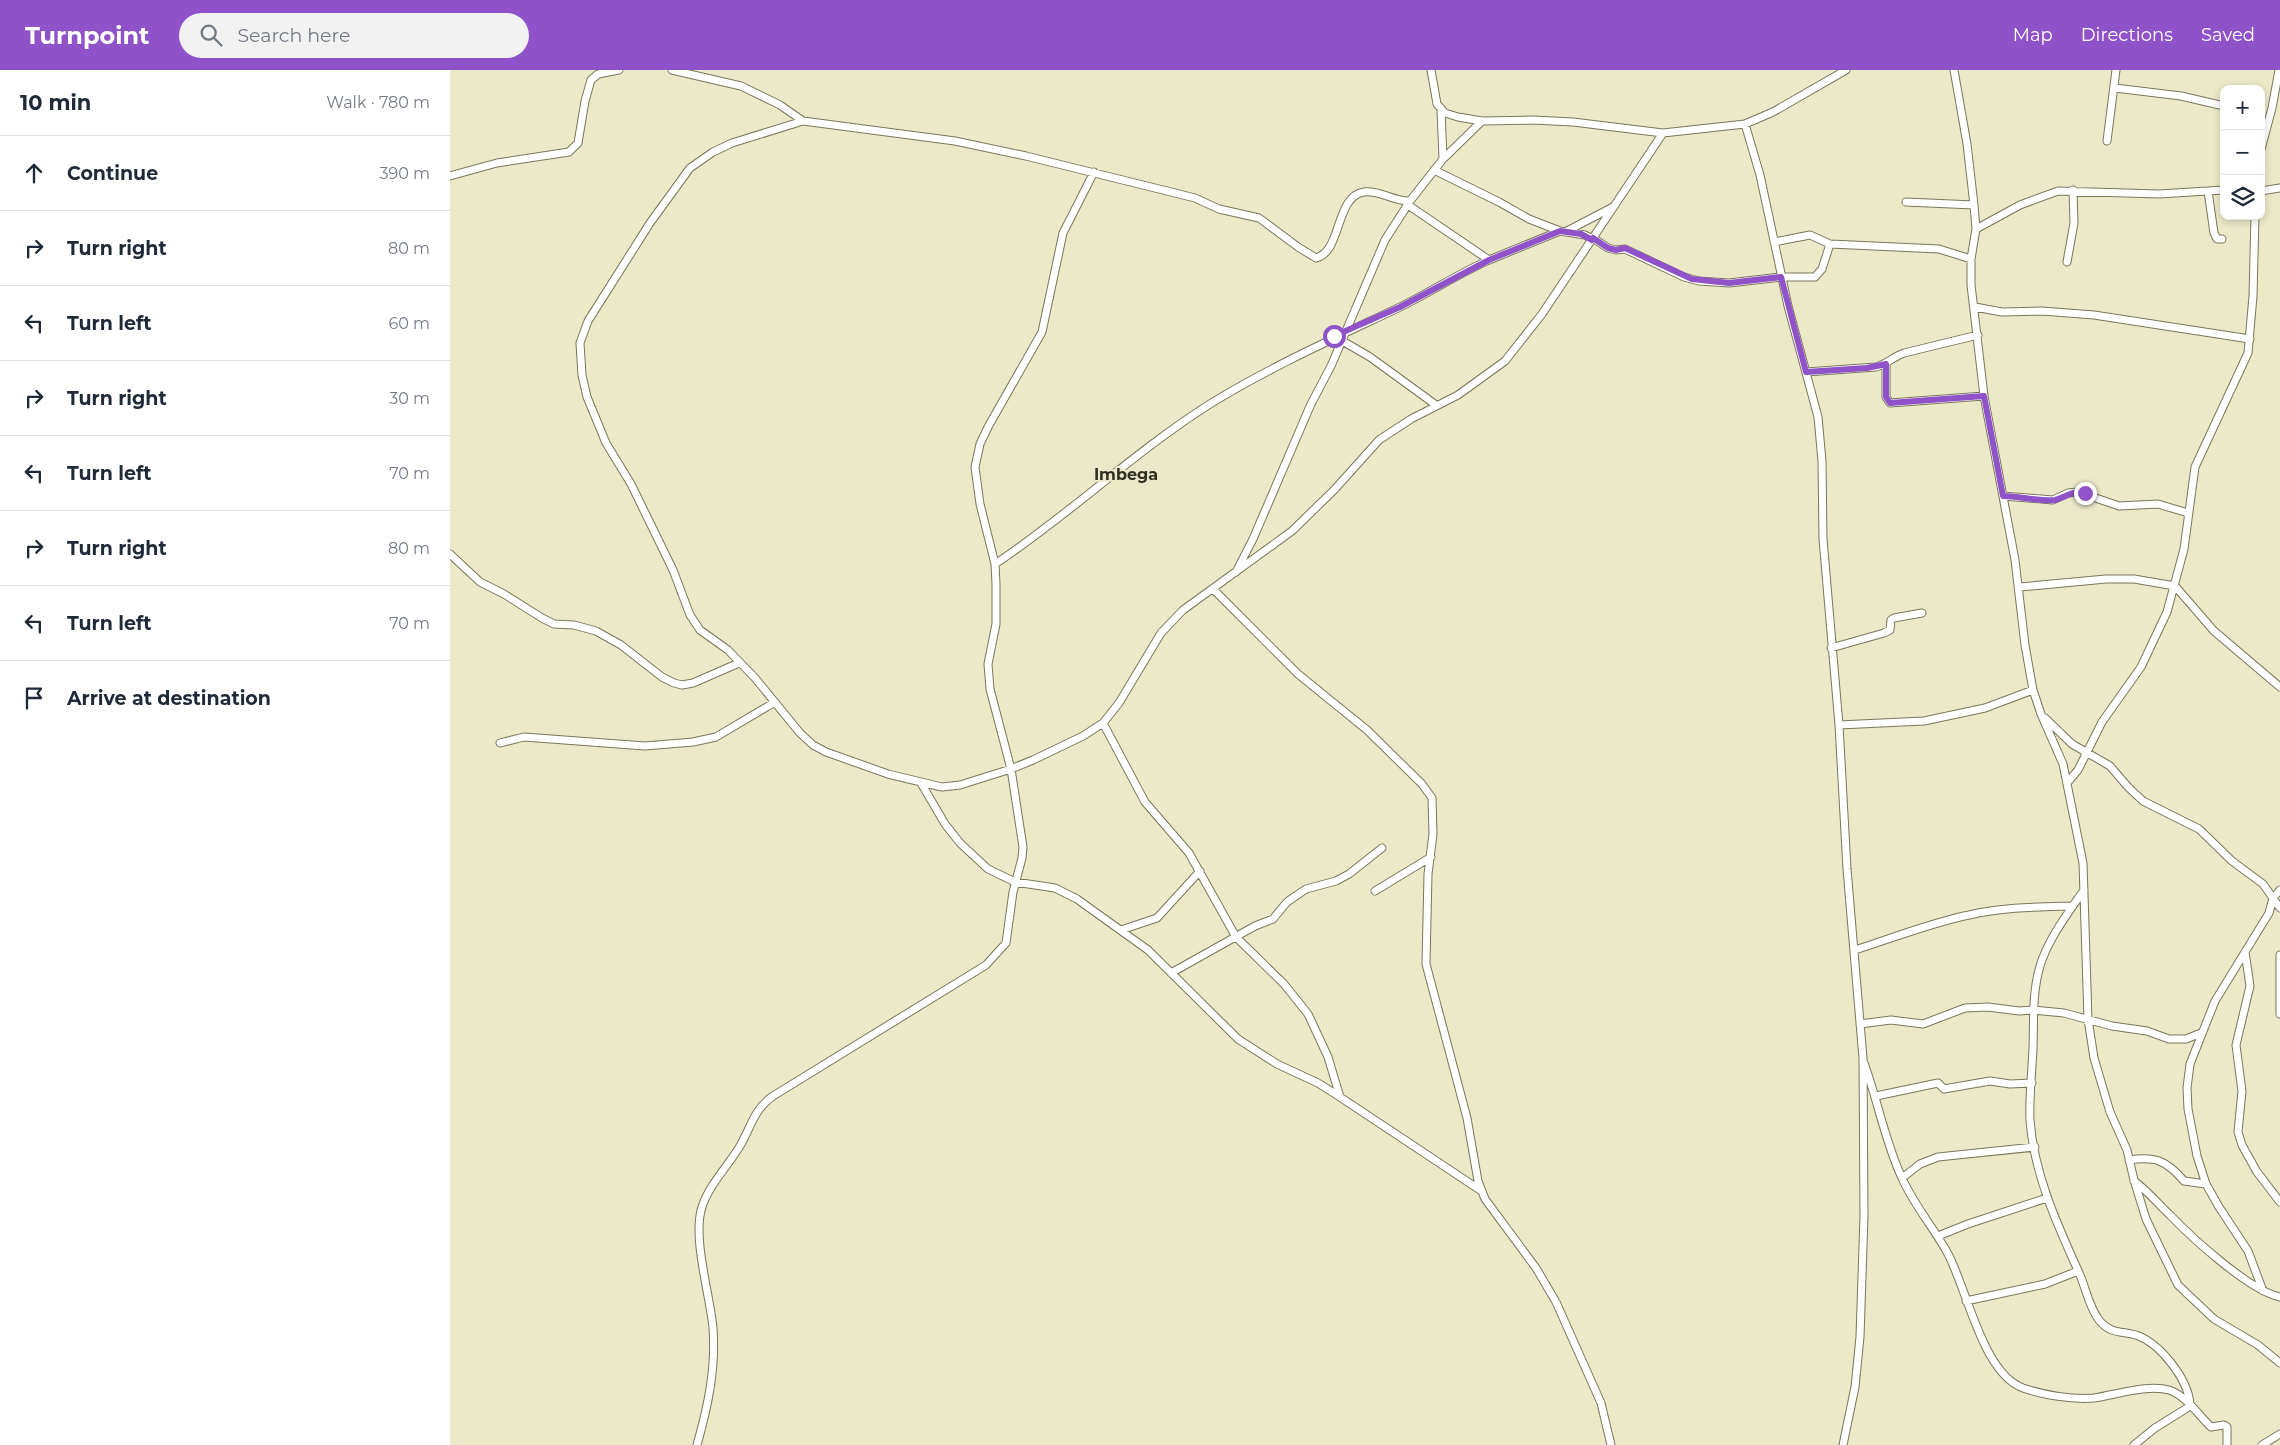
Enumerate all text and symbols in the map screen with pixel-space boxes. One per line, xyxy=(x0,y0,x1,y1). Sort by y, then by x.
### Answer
search box xyxy=(179,13,529,58)
text: Turnpoint xyxy=(25,21,149,50)
icon: search xyxy=(197,21,225,49)
text: Search here xyxy=(237,24,350,47)
text: Map xyxy=(2013,24,2053,46)
text: Directions xyxy=(2081,24,2173,46)
text: Saved xyxy=(2201,24,2255,46)
map controls xyxy=(2220,85,2265,220)
button: + xyxy=(2220,85,2265,130)
text: 10 min xyxy=(20,90,91,115)
text: Walk · 780 m xyxy=(326,93,430,112)
button: − xyxy=(2220,130,2265,175)
icon: ahead xyxy=(20,159,48,187)
text: Continue xyxy=(67,162,158,185)
text: 390 m xyxy=(379,164,430,183)
button: layers xyxy=(2220,175,2265,220)
icon: right xyxy=(20,234,48,262)
text: Turn right xyxy=(67,237,167,260)
text: 80 m xyxy=(388,239,430,258)
icon: left xyxy=(20,309,48,337)
text: Turn left xyxy=(67,312,152,335)
text: 60 m xyxy=(388,314,430,333)
route start xyxy=(1323,325,1346,348)
icon: right xyxy=(20,384,48,412)
text: Turn right xyxy=(67,387,167,410)
text: 30 m xyxy=(389,389,430,408)
icon: left xyxy=(20,459,48,487)
text: Turn left xyxy=(67,462,152,485)
text: 70 m xyxy=(389,464,430,483)
district label: Imbega xyxy=(1094,465,1158,484)
route end xyxy=(2074,482,2097,505)
icon: right xyxy=(20,534,48,562)
text: Turn right xyxy=(67,537,167,560)
text: 80 m xyxy=(388,539,430,558)
icon: left xyxy=(20,609,48,637)
text: Turn left xyxy=(67,612,152,635)
text: 70 m xyxy=(389,614,430,633)
icon: arrive xyxy=(20,684,48,712)
text: Arrive at destination xyxy=(67,687,271,710)

